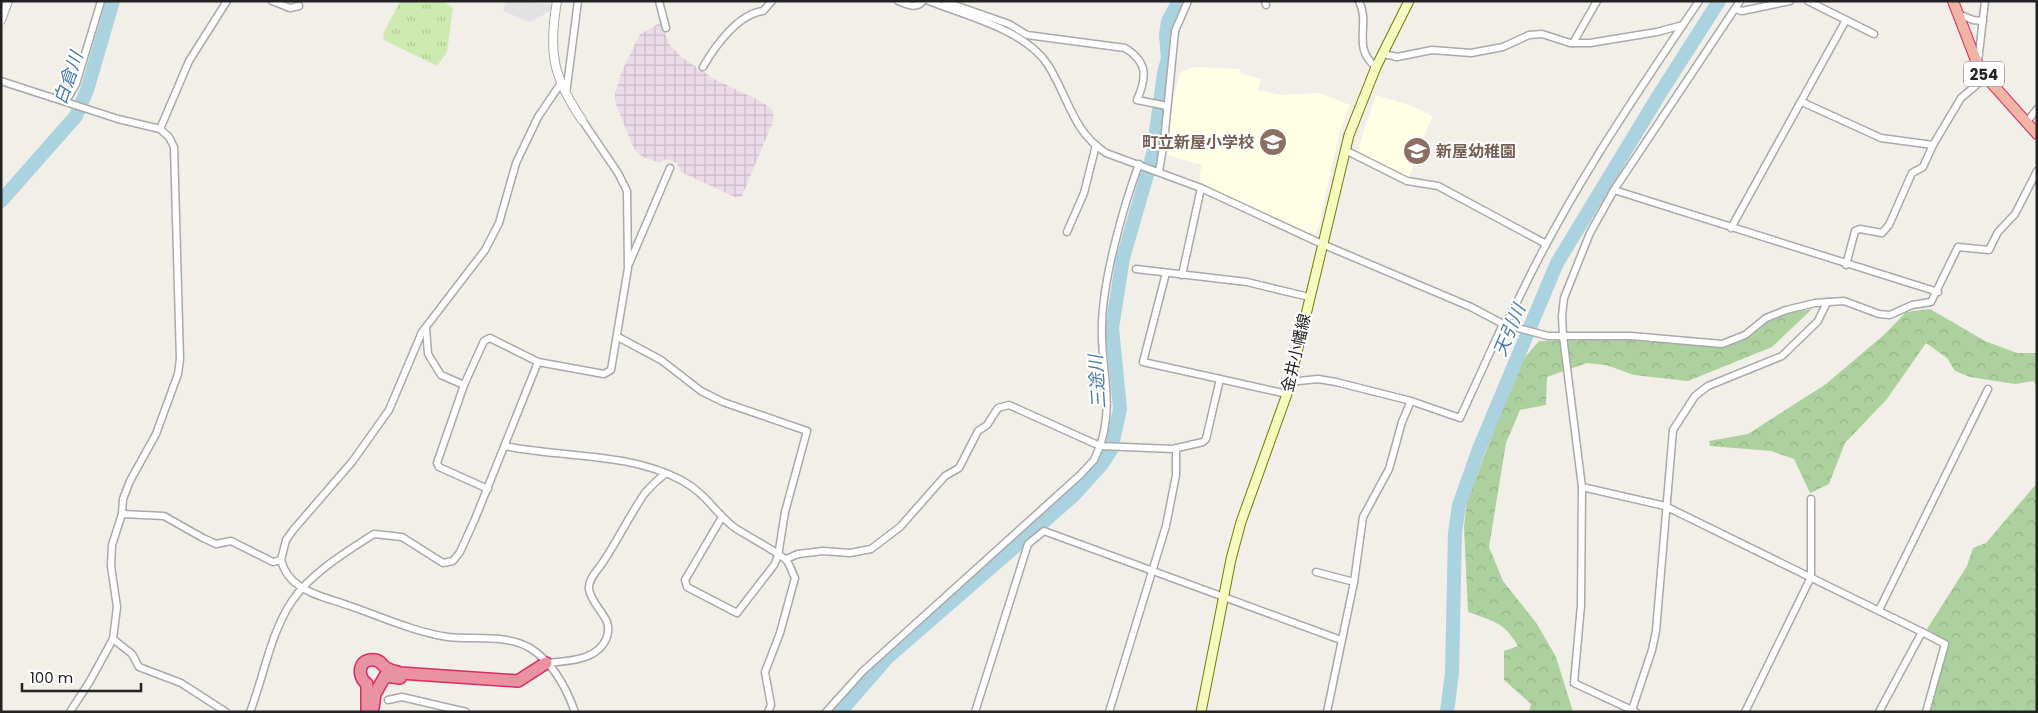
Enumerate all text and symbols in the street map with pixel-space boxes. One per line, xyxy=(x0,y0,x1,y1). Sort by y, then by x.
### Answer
water label: 白倉川 xyxy=(47,47,89,108)
road number: 254 xyxy=(1964,62,2004,86)
school or university icon: 町立新屋小学校 xyxy=(1258,127,1288,157)
place label: 町立新屋小学校 xyxy=(1142,131,1254,154)
school or university icon: 新屋幼稚園 xyxy=(1402,136,1432,166)
place label: 新屋幼稚園 xyxy=(1436,140,1516,163)
water label: 天引川 xyxy=(1487,298,1532,360)
street label: 金井小幡線 xyxy=(1276,311,1316,395)
water label: 三途川 xyxy=(1083,352,1111,410)
scale bar xyxy=(22,660,141,692)
text: 100 m xyxy=(30,667,73,688)

